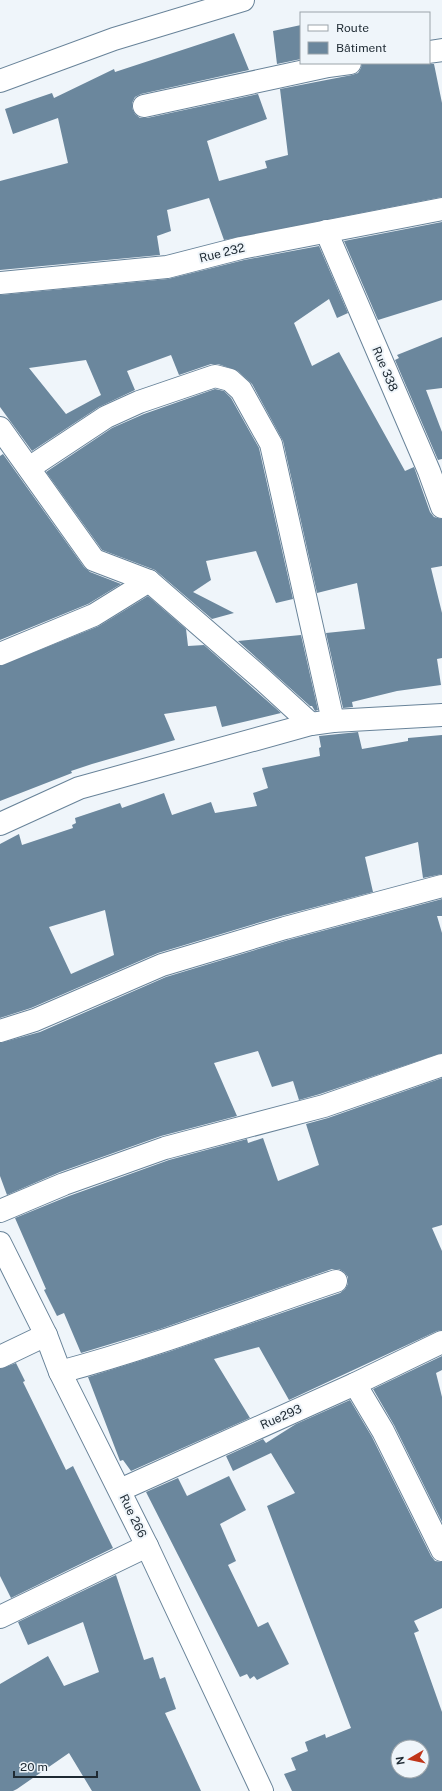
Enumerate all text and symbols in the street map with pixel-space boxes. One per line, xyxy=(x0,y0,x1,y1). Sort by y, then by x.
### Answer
legend xyxy=(300,12,430,64)
text: Route xyxy=(336,21,369,35)
text: Bâtiment xyxy=(336,41,387,55)
street label: Rue 232 xyxy=(198,241,246,265)
street label: Rue 338 xyxy=(369,344,401,394)
street label: Rue293 xyxy=(258,1402,304,1432)
street label: Rue 266 xyxy=(116,1492,150,1540)
north arrow xyxy=(390,1739,430,1779)
scale bar xyxy=(14,1753,97,1779)
text: N xyxy=(394,1755,407,1766)
text: 20 m xyxy=(20,1760,48,1774)

